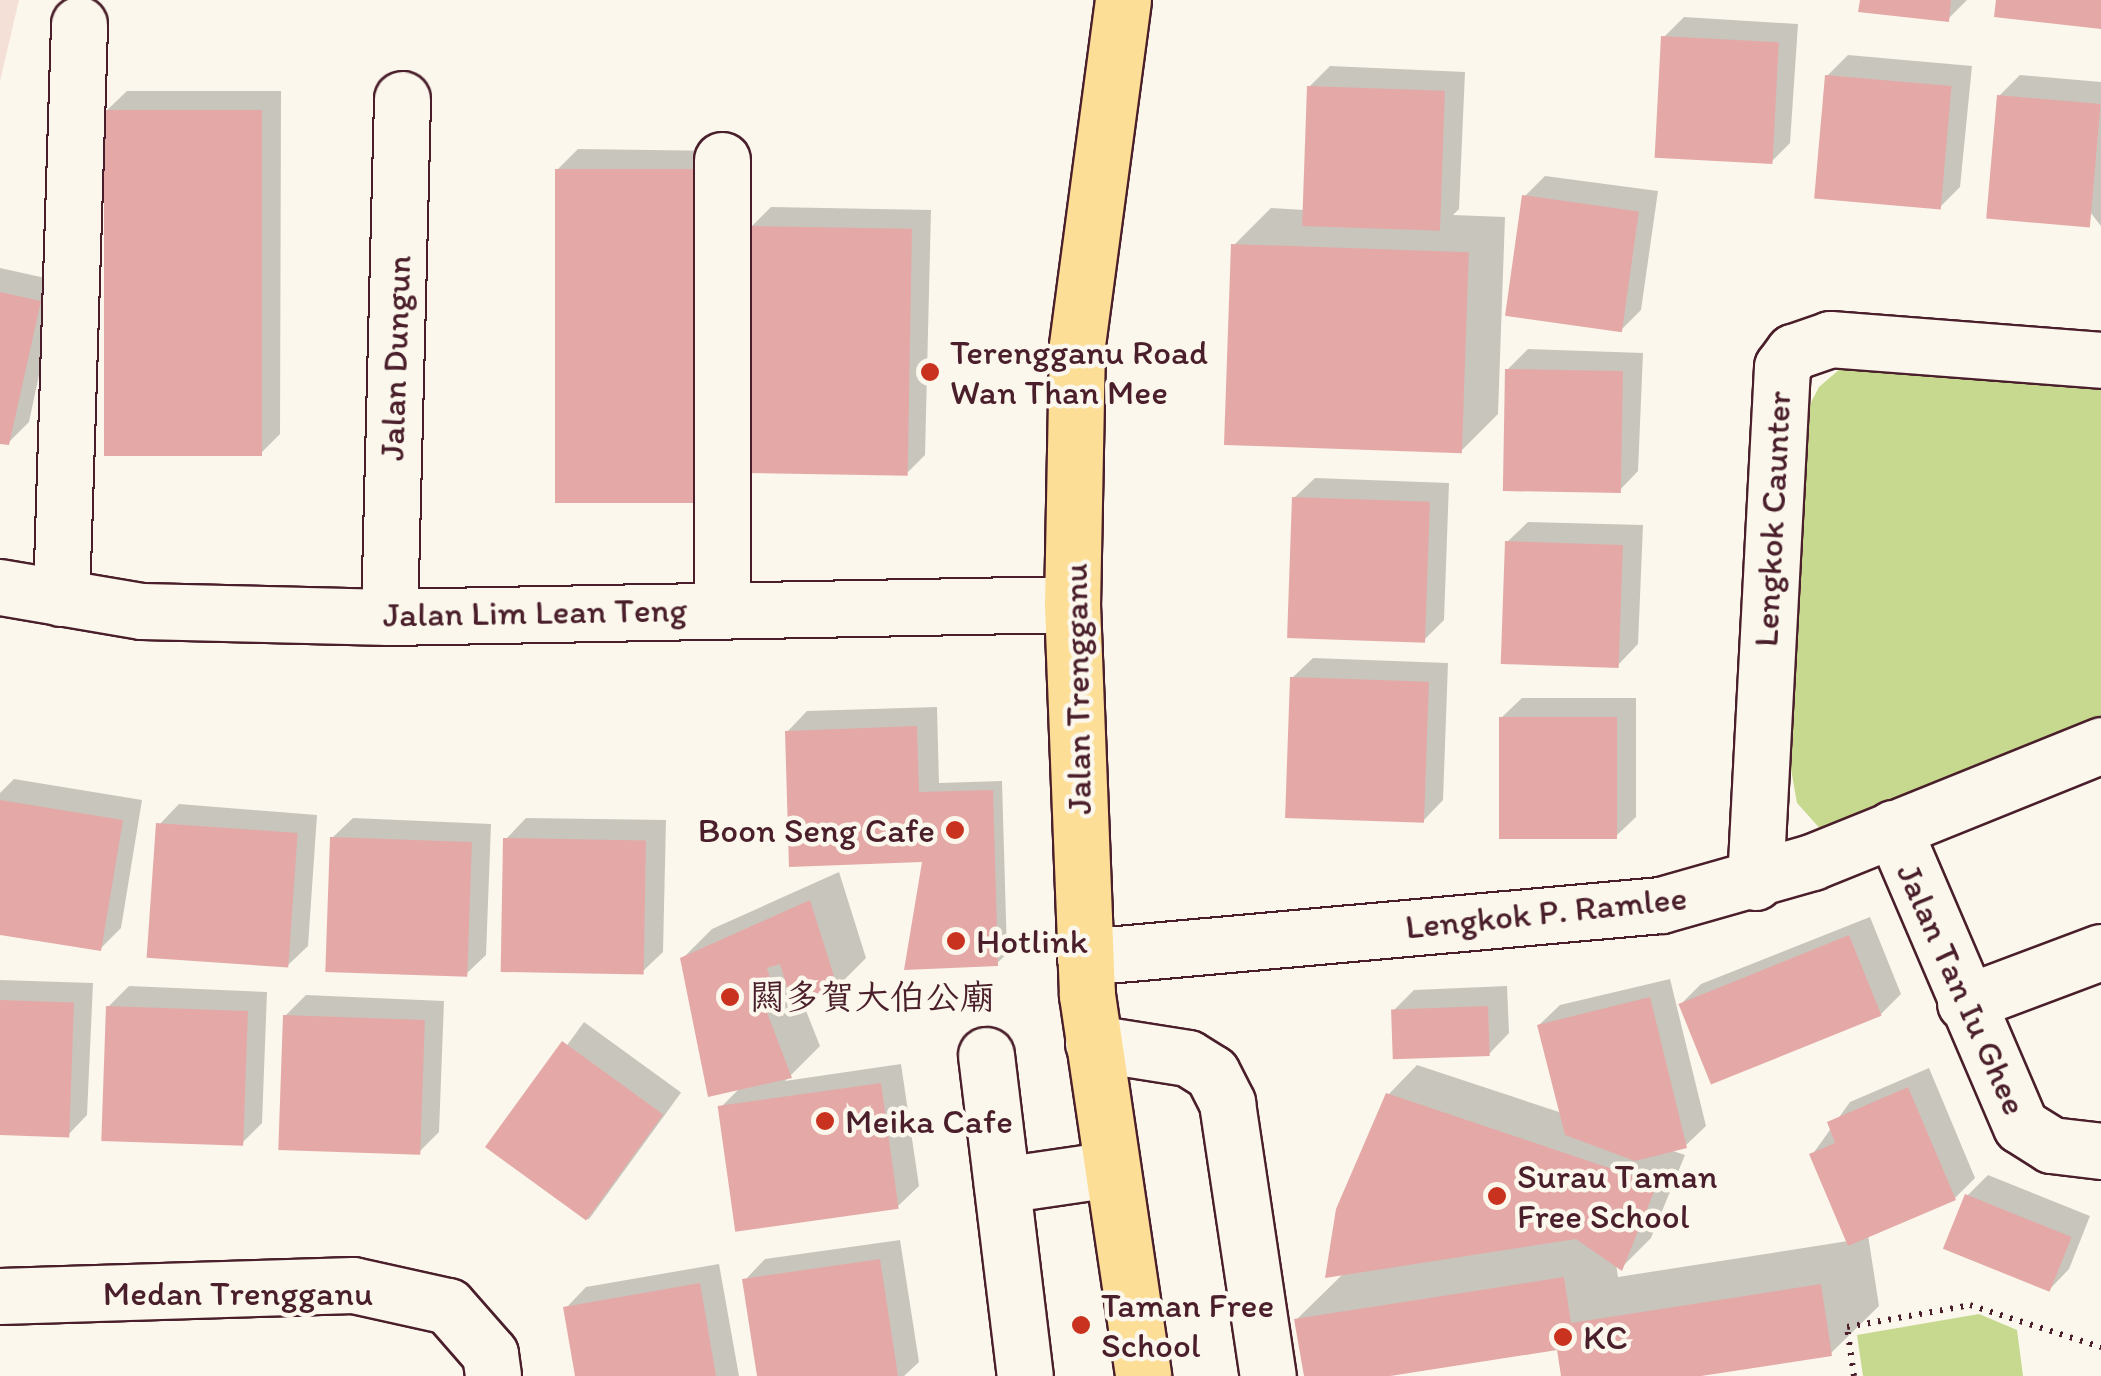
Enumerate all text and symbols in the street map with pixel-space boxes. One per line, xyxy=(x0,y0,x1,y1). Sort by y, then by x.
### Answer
street label: Jalan Dungun xyxy=(370,254,420,462)
place label: Terengganu Road Wan Than Mee xyxy=(950,331,1207,413)
marker: Terengganu Road Wan Than Mee xyxy=(919,361,941,383)
street label: Lengkok Caunter xyxy=(1744,389,1800,649)
street label: Jalan Trengganu xyxy=(1054,566,1100,812)
street label: Jalan Lim Lean Teng xyxy=(384,588,686,636)
place label: Boon Seng Cafe xyxy=(697,809,935,851)
marker: Boon Seng Cafe xyxy=(944,819,966,841)
street label: Jalan Tan Iu Ghee xyxy=(1889,859,2035,1119)
street label: Lengkok P. Ramlee xyxy=(1403,876,1689,948)
place label: Hotlink xyxy=(976,920,1088,962)
marker: Hotlink xyxy=(945,930,967,952)
place label: 闗多賀大伯公廟 xyxy=(750,976,995,1018)
marker: 闗多賀大伯公廟 xyxy=(719,986,741,1008)
place label: Meika Cafe xyxy=(845,1100,1013,1142)
marker: Meika Cafe xyxy=(814,1110,836,1132)
place label: Surau Taman Free School xyxy=(1517,1155,1714,1237)
marker: Surau Taman Free School xyxy=(1486,1185,1508,1207)
street label: Medan Trengganu xyxy=(106,1272,370,1314)
place label: Taman Free School xyxy=(1101,1284,1273,1366)
marker: Taman Free School xyxy=(1070,1314,1092,1336)
place label: KC xyxy=(1583,1316,1628,1358)
marker: KC xyxy=(1552,1326,1574,1348)

